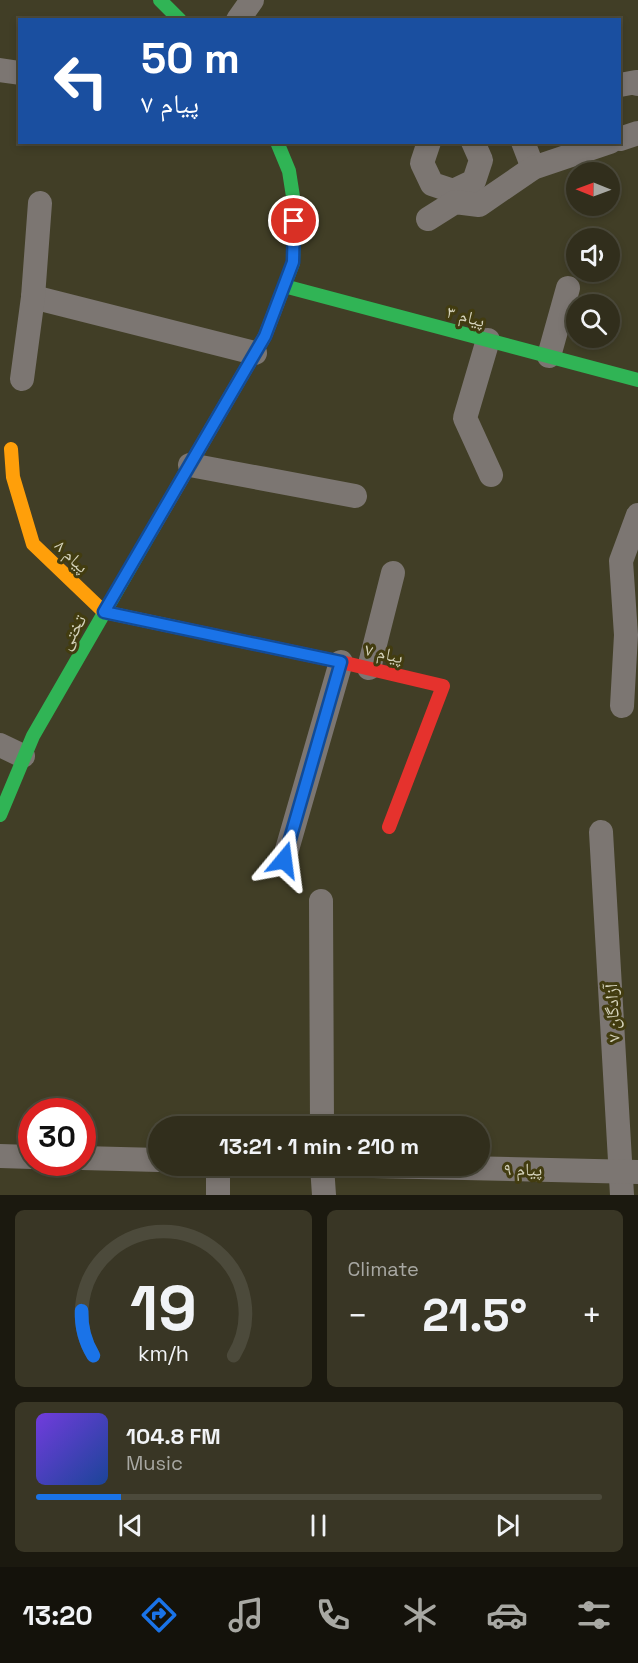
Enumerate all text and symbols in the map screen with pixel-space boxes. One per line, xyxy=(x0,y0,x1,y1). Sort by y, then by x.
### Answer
text: 50 m xyxy=(141,32,240,85)
icon: left xyxy=(42,42,120,120)
text: پیام ۷ xyxy=(141,86,199,121)
north arrow xyxy=(566,162,620,216)
map controls xyxy=(566,162,620,348)
pin xyxy=(268,195,319,246)
icon: arrive xyxy=(277,204,310,237)
button: sound xyxy=(566,228,620,282)
button: search xyxy=(566,294,620,348)
street label: پيام ۳ xyxy=(444,300,488,333)
street label: پیام ۸ xyxy=(49,534,94,578)
street label: تختی xyxy=(53,610,91,654)
street label: پیام ۷ xyxy=(362,637,405,670)
position arrow xyxy=(252,828,316,892)
street label: آزادگان ۷ xyxy=(599,983,625,1043)
speed limit sign: 30 xyxy=(18,1098,96,1176)
text: 13:21 · 1 min · 210 m xyxy=(219,1132,419,1160)
street label: پیام ۹ xyxy=(503,1157,543,1182)
text: Climate xyxy=(348,1256,419,1282)
text: 19 xyxy=(130,1269,197,1348)
text: 21.5° xyxy=(422,1287,527,1344)
text: − xyxy=(348,1295,368,1337)
text: + xyxy=(582,1295,602,1337)
text: km/h xyxy=(138,1340,189,1367)
text: 104.8 FM xyxy=(126,1422,221,1450)
text: Music xyxy=(126,1450,183,1476)
icon: previous xyxy=(114,1509,147,1542)
icon: pause xyxy=(302,1509,335,1542)
icon: next xyxy=(491,1509,524,1542)
icon: directions xyxy=(138,1594,180,1636)
icon: music xyxy=(225,1594,267,1636)
icon: phone xyxy=(312,1594,354,1636)
icon: climate xyxy=(399,1594,441,1636)
icon: car xyxy=(486,1594,528,1636)
icon: filters xyxy=(573,1594,615,1636)
text: 13:20 xyxy=(23,1598,93,1633)

